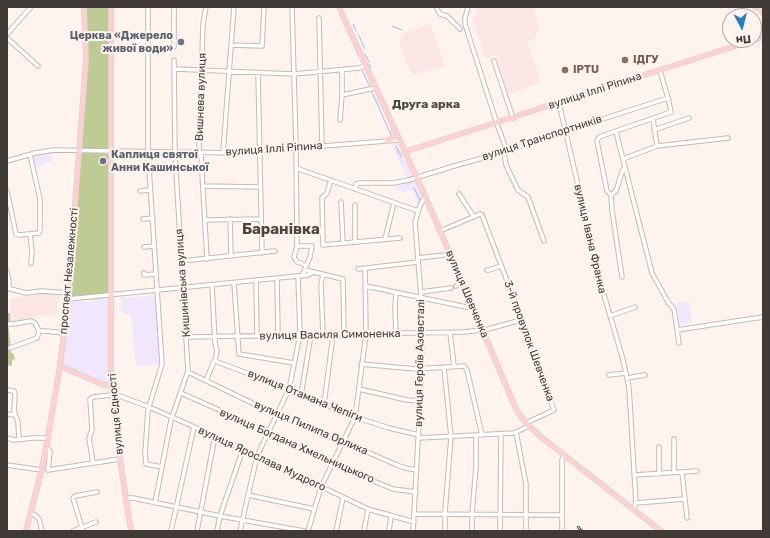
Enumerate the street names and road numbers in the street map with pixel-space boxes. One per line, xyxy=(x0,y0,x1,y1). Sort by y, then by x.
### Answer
street label: Вишнева вулиця xyxy=(193,53,209,141)
street label: вулиця Іллі Ріпина xyxy=(547,70,643,112)
street label: вулиця Транспортників xyxy=(480,112,604,164)
street label: вулиця Іллі Ріпина xyxy=(225,139,323,159)
street label: вулиця Івана Франка xyxy=(571,183,609,295)
street label: проспект Незалежності xyxy=(57,207,81,335)
street label: Кишинівська вулиця xyxy=(173,228,193,338)
street label: вулиця Шевченка xyxy=(443,248,491,340)
street label: 3-й провулок Шевченка xyxy=(501,279,557,403)
street label: вулиця Героїв Азовсталі xyxy=(412,299,428,427)
street label: вулиця Василя Симоненка xyxy=(259,327,401,343)
street label: вулиця Отамана Чепіги xyxy=(246,367,364,425)
street label: вулиця Єдності xyxy=(106,373,126,455)
street label: вулиця Пилипа Орлика xyxy=(252,398,370,458)
street label: вулиця Богдана Хмельницького xyxy=(218,406,376,486)
street label: вулиця Ярослава Мудрого xyxy=(196,424,328,494)

